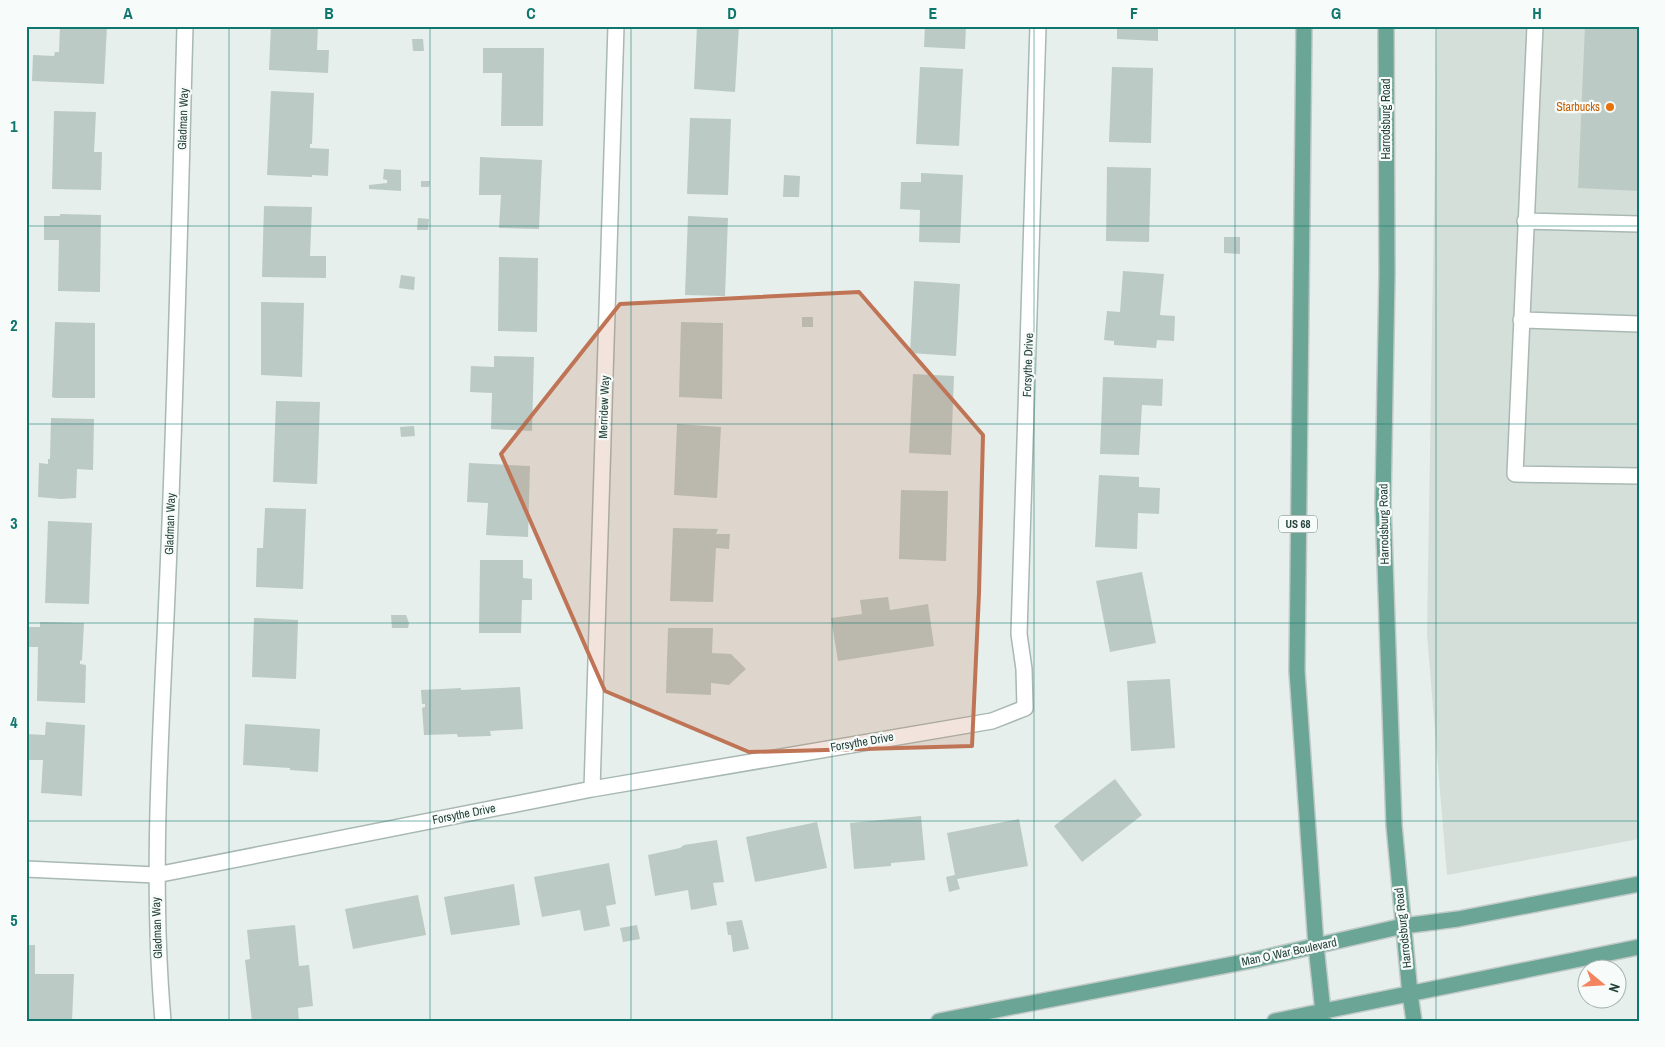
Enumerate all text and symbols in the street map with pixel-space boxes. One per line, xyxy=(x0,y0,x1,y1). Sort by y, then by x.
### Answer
text: A xyxy=(123,2,133,24)
text: B xyxy=(324,2,334,24)
text: C xyxy=(526,2,536,24)
text: D xyxy=(727,2,737,24)
text: E xyxy=(929,2,938,24)
text: F xyxy=(1130,2,1138,24)
text: G xyxy=(1331,2,1341,24)
text: H xyxy=(1532,2,1542,24)
street label: Harrodsburg Road xyxy=(1378,79,1394,159)
street label: Gladman Way xyxy=(174,88,192,150)
place label: Starbucks xyxy=(1556,99,1600,115)
marker: Starbucks xyxy=(1604,101,1616,113)
text: 1 xyxy=(10,115,18,137)
text: 2 xyxy=(10,314,18,336)
street label: Forsythe Drive xyxy=(1019,333,1037,397)
street label: Merridew Way xyxy=(595,375,613,439)
street label: Harrodsburg Road xyxy=(1375,483,1393,565)
street label: Gladman Way xyxy=(161,493,179,555)
text: 3 xyxy=(10,512,18,534)
road number: US 68 xyxy=(1279,516,1317,532)
text: 4 xyxy=(10,711,18,733)
street label: Forsythe Drive xyxy=(829,729,895,755)
street label: Forsythe Drive xyxy=(431,800,497,828)
street label: Harrodsburg Road xyxy=(1391,887,1415,969)
street label: Gladman Way xyxy=(148,897,166,959)
text: 5 xyxy=(10,909,18,931)
street label: Man O War Boulevard xyxy=(1240,934,1338,970)
north arrow xyxy=(1578,960,1628,1010)
text: N xyxy=(1605,981,1624,995)

